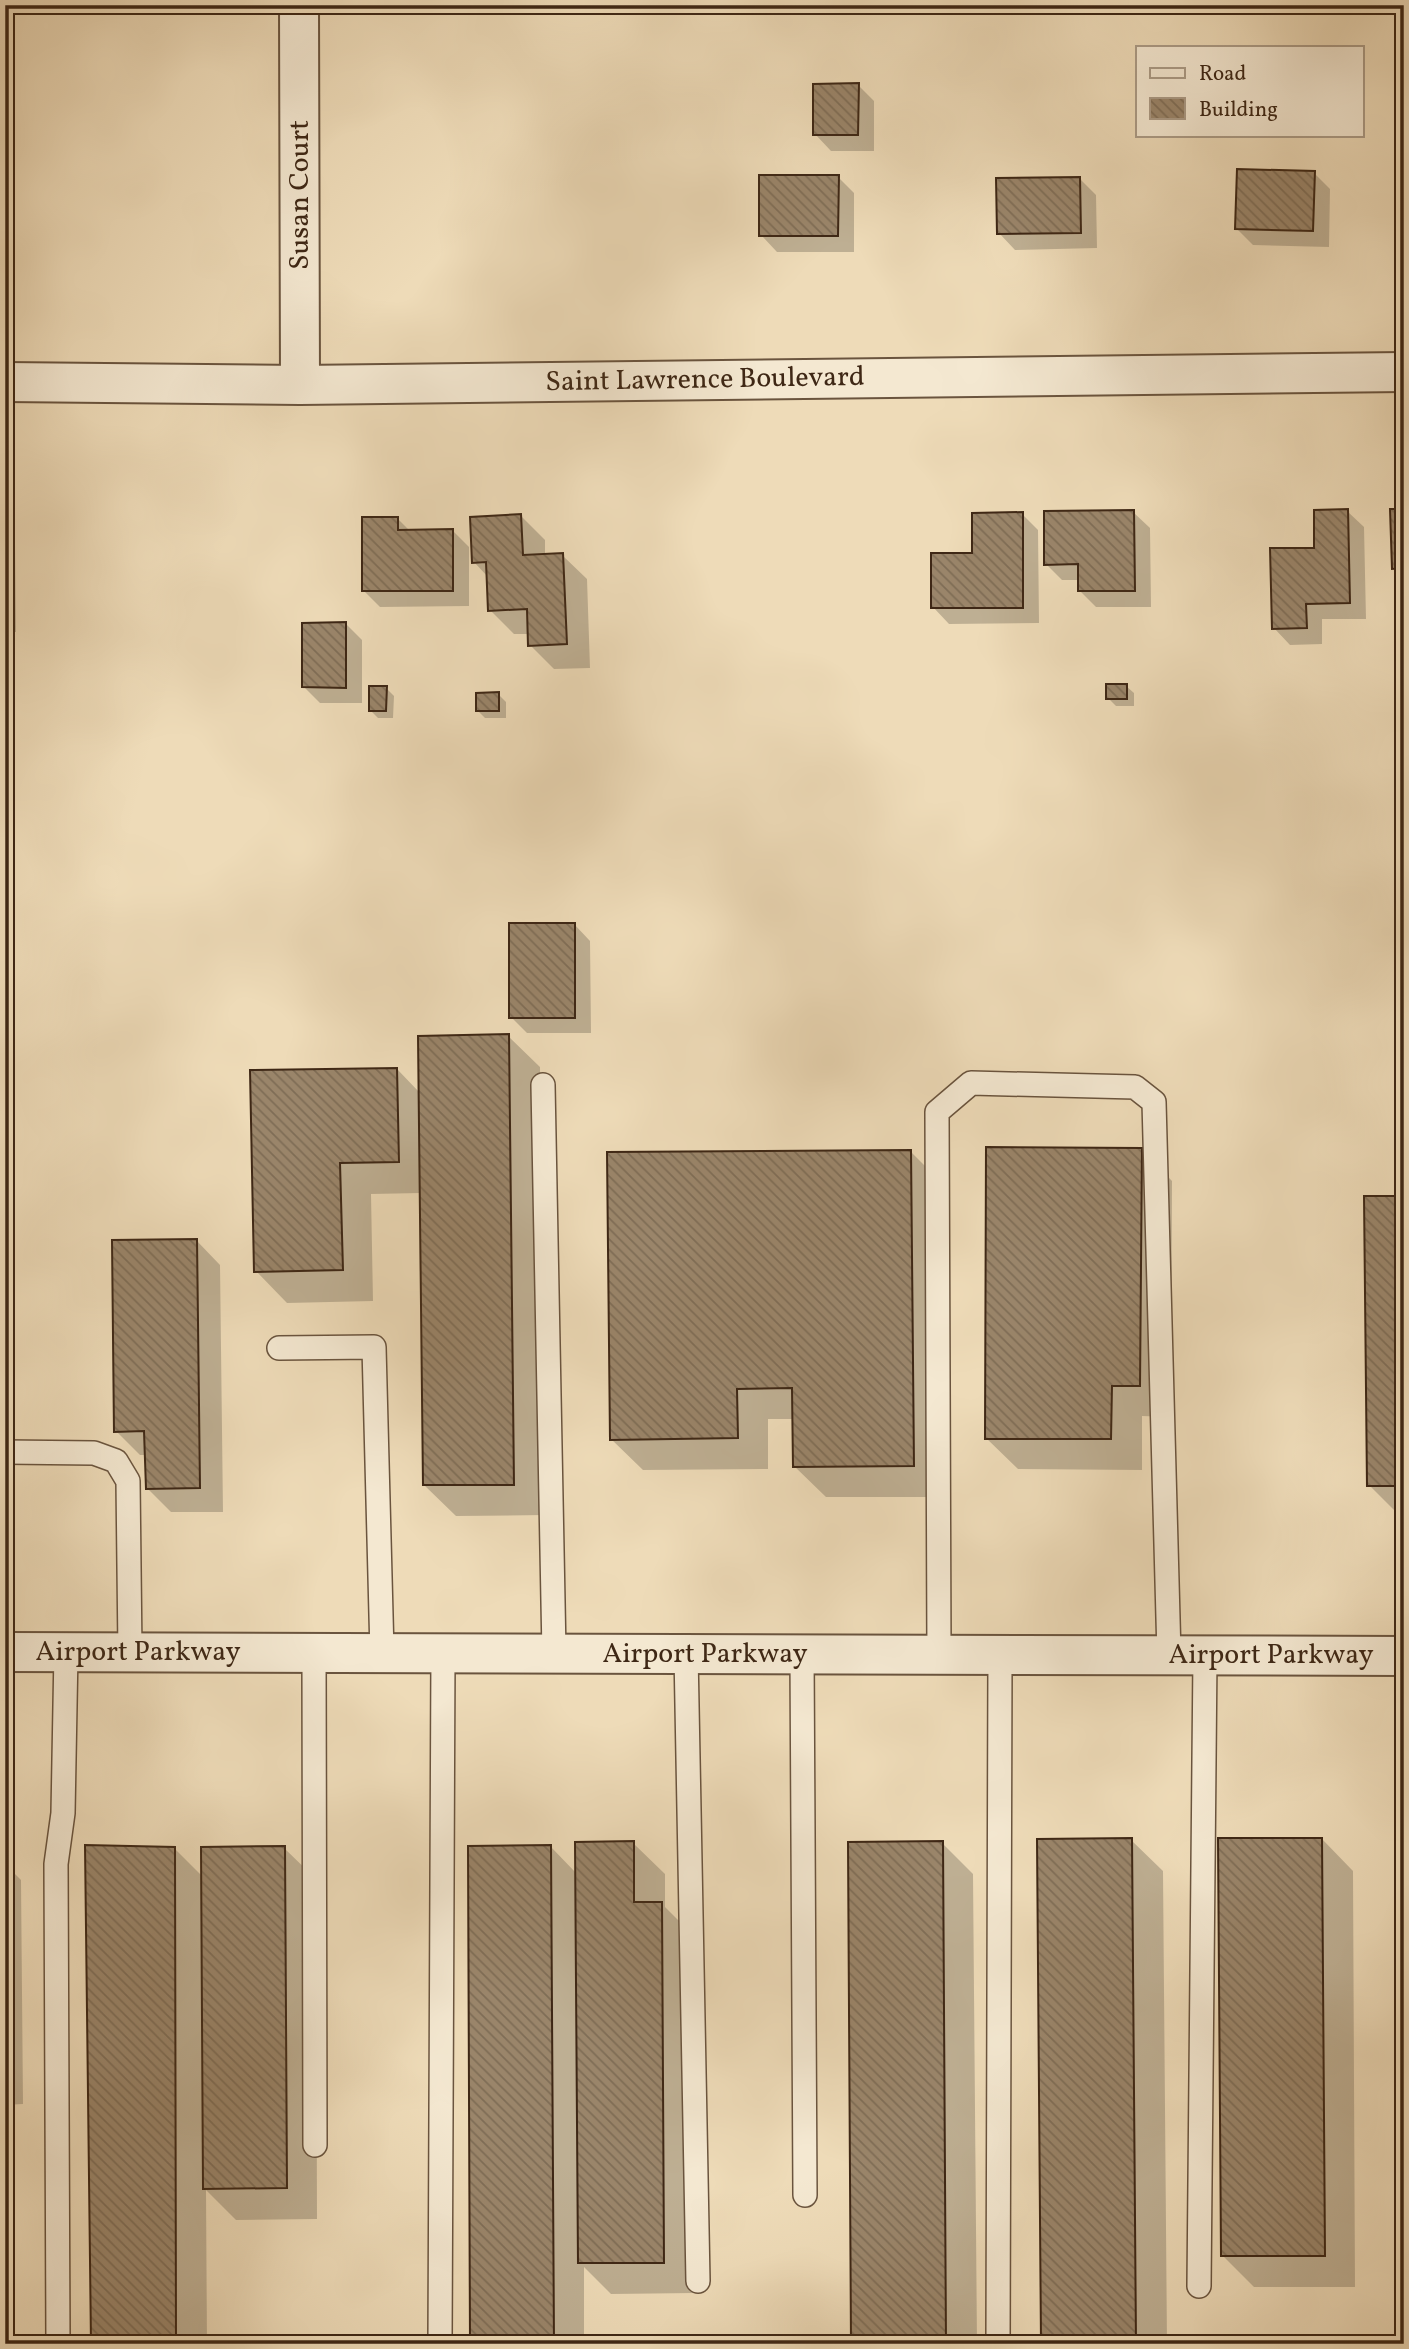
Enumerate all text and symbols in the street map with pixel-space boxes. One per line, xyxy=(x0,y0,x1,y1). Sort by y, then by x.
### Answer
legend xyxy=(1136,46,1364,136)
text: Road xyxy=(1199,60,1246,89)
text: Building xyxy=(1199,96,1278,125)
street label: Susan Court xyxy=(281,120,320,270)
street label: Saint Lawrence Boulevard xyxy=(545,358,865,402)
street label: Airport Parkway xyxy=(35,1633,241,1672)
street label: Airport Parkway xyxy=(602,1635,808,1674)
street label: Airport Parkway xyxy=(1168,1636,1374,1675)

